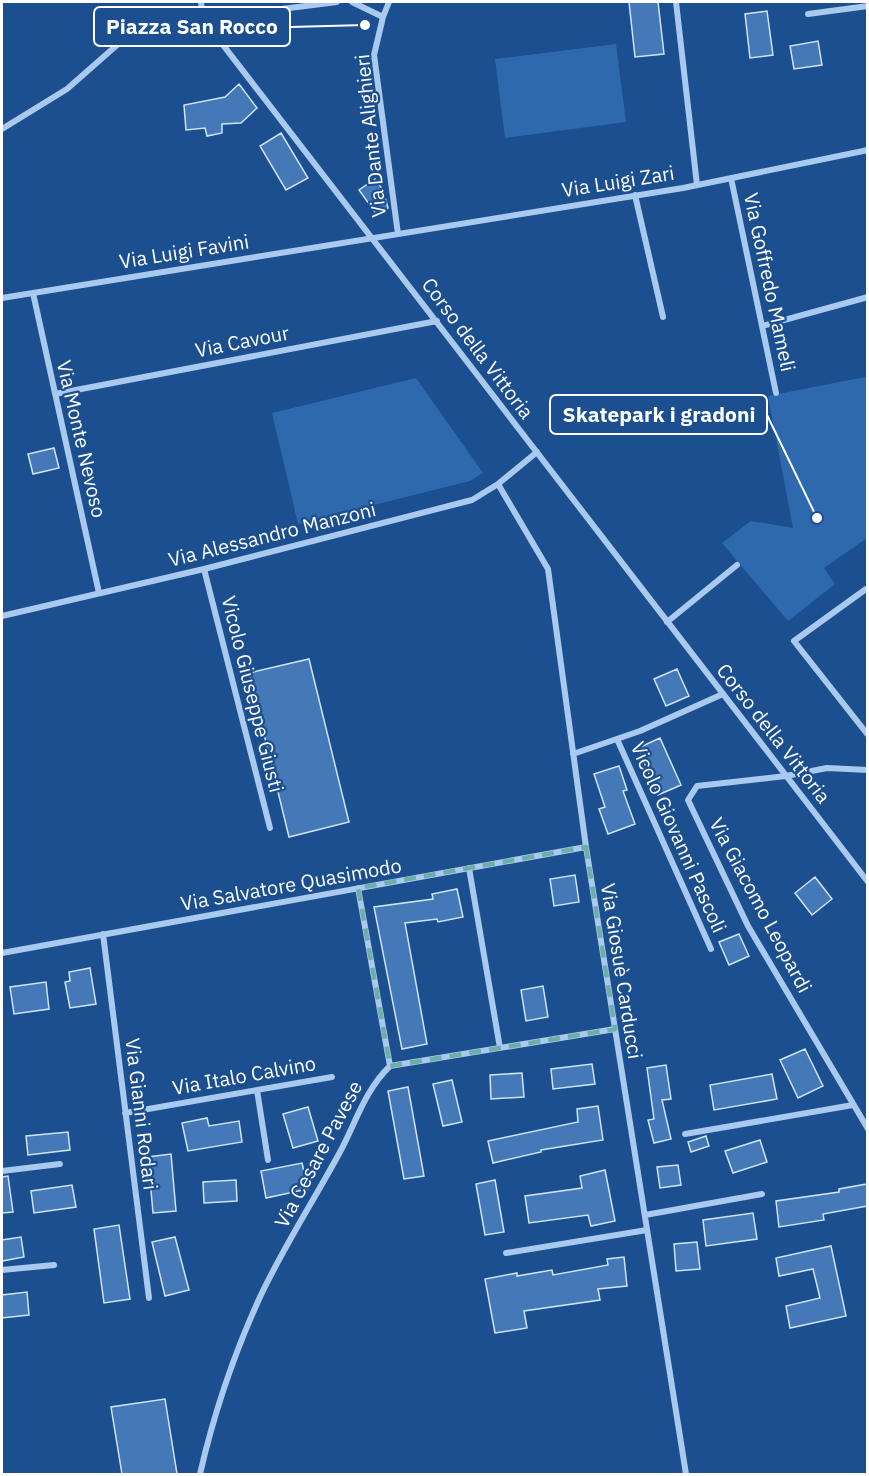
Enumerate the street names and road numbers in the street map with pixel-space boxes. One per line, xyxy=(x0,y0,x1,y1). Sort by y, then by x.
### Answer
street label: Via Dante Alighieri xyxy=(348,53,392,219)
street label: Via Luigi Zari xyxy=(560,159,676,203)
street label: Via Goffredo Mameli xyxy=(738,190,802,374)
street label: Via Luigi Favini xyxy=(117,227,251,275)
street label: Corso della Vittoria xyxy=(416,272,540,424)
street label: Via Cavour xyxy=(193,319,291,363)
street label: Via Monte Nevoso xyxy=(51,358,113,520)
street label: Via Alessandro Manzoni xyxy=(165,495,379,573)
street label: Vicolo Giuseppe Giusti xyxy=(216,593,290,795)
street label: Corso della Vittoria xyxy=(711,657,837,809)
street label: Vicolo Giovanni Pascoli xyxy=(625,737,733,937)
street label: Via Giacomo Leopardi xyxy=(703,813,819,997)
street label: Via Salvatore Quasimodo xyxy=(178,851,404,917)
street label: Via Giosuè Carducci xyxy=(595,881,649,1061)
street label: Via Gianni Rodari xyxy=(119,1036,165,1192)
street label: Via Italo Calvino xyxy=(170,1049,318,1101)
street label: Via Cesare Pavese xyxy=(268,1076,368,1232)

